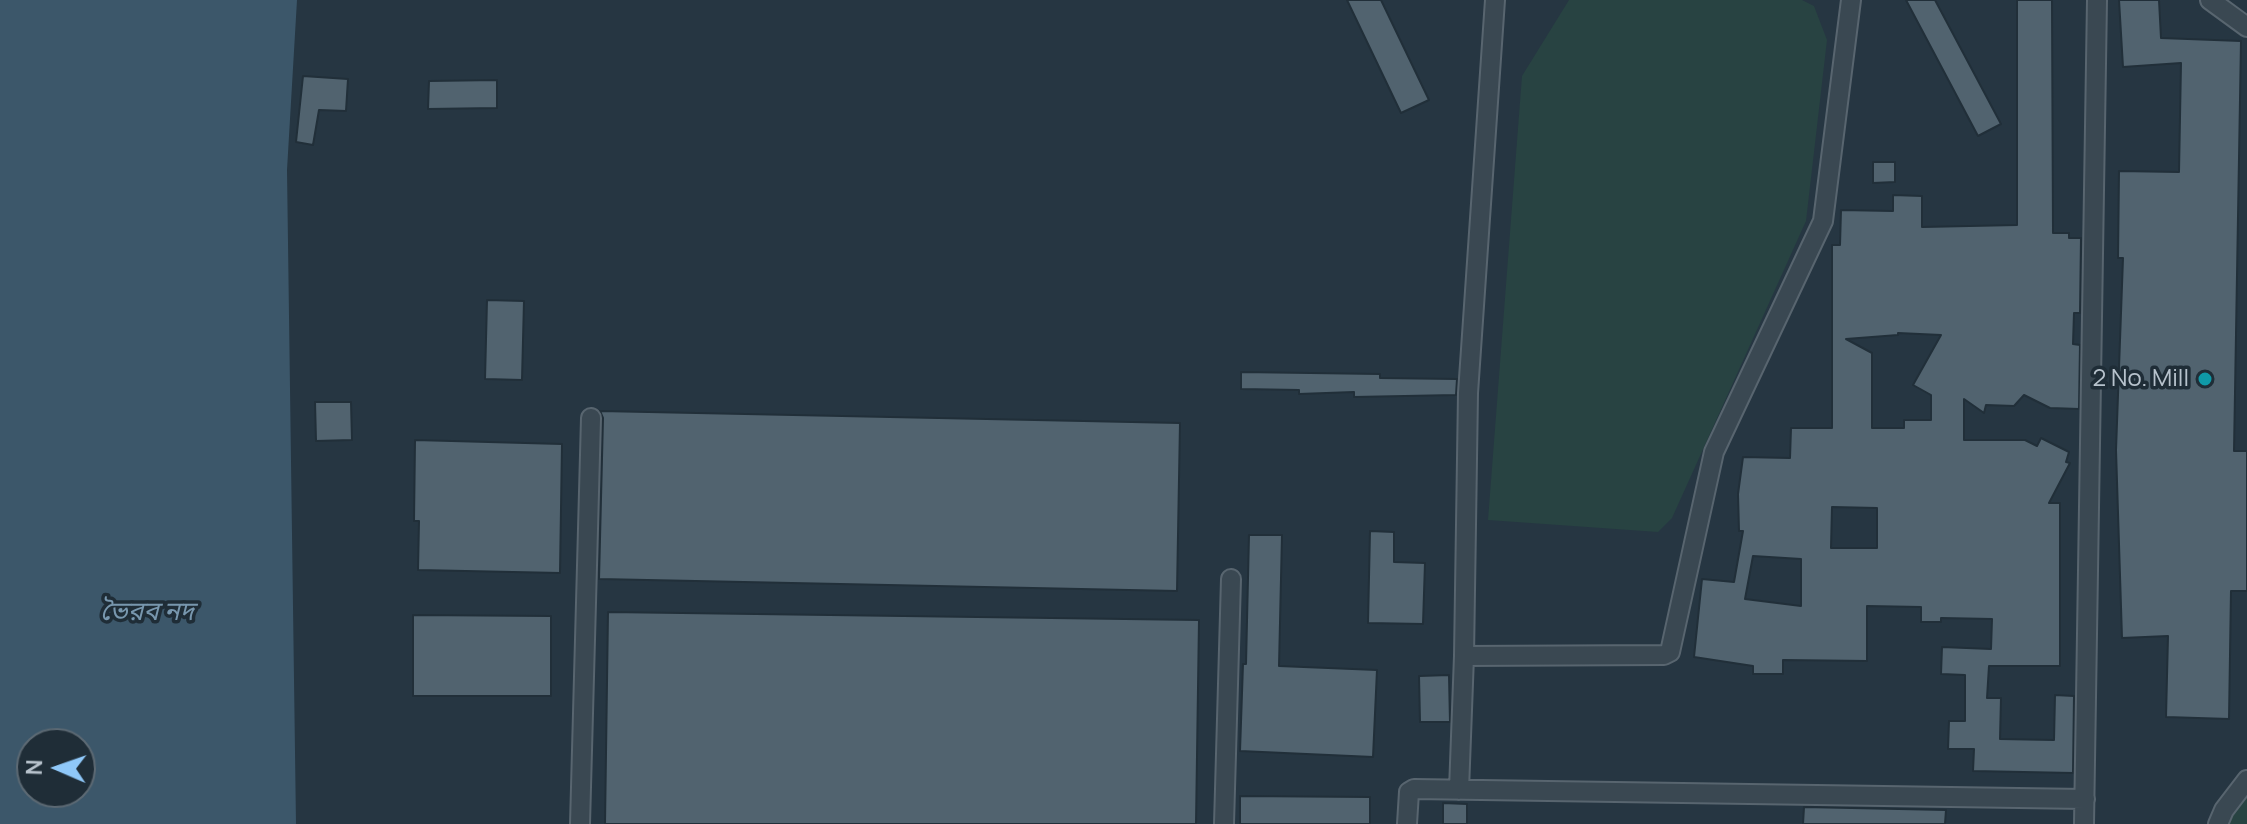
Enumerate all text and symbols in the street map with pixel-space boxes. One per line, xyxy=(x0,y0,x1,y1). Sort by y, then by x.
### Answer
place label: 2 No. Mill xyxy=(2093,365,2189,393)
marker: 2 No. Mill xyxy=(2196,370,2214,388)
water label: ভৈরব নদ xyxy=(100,597,194,629)
north arrow xyxy=(16,728,96,808)
text: N xyxy=(19,759,49,776)

